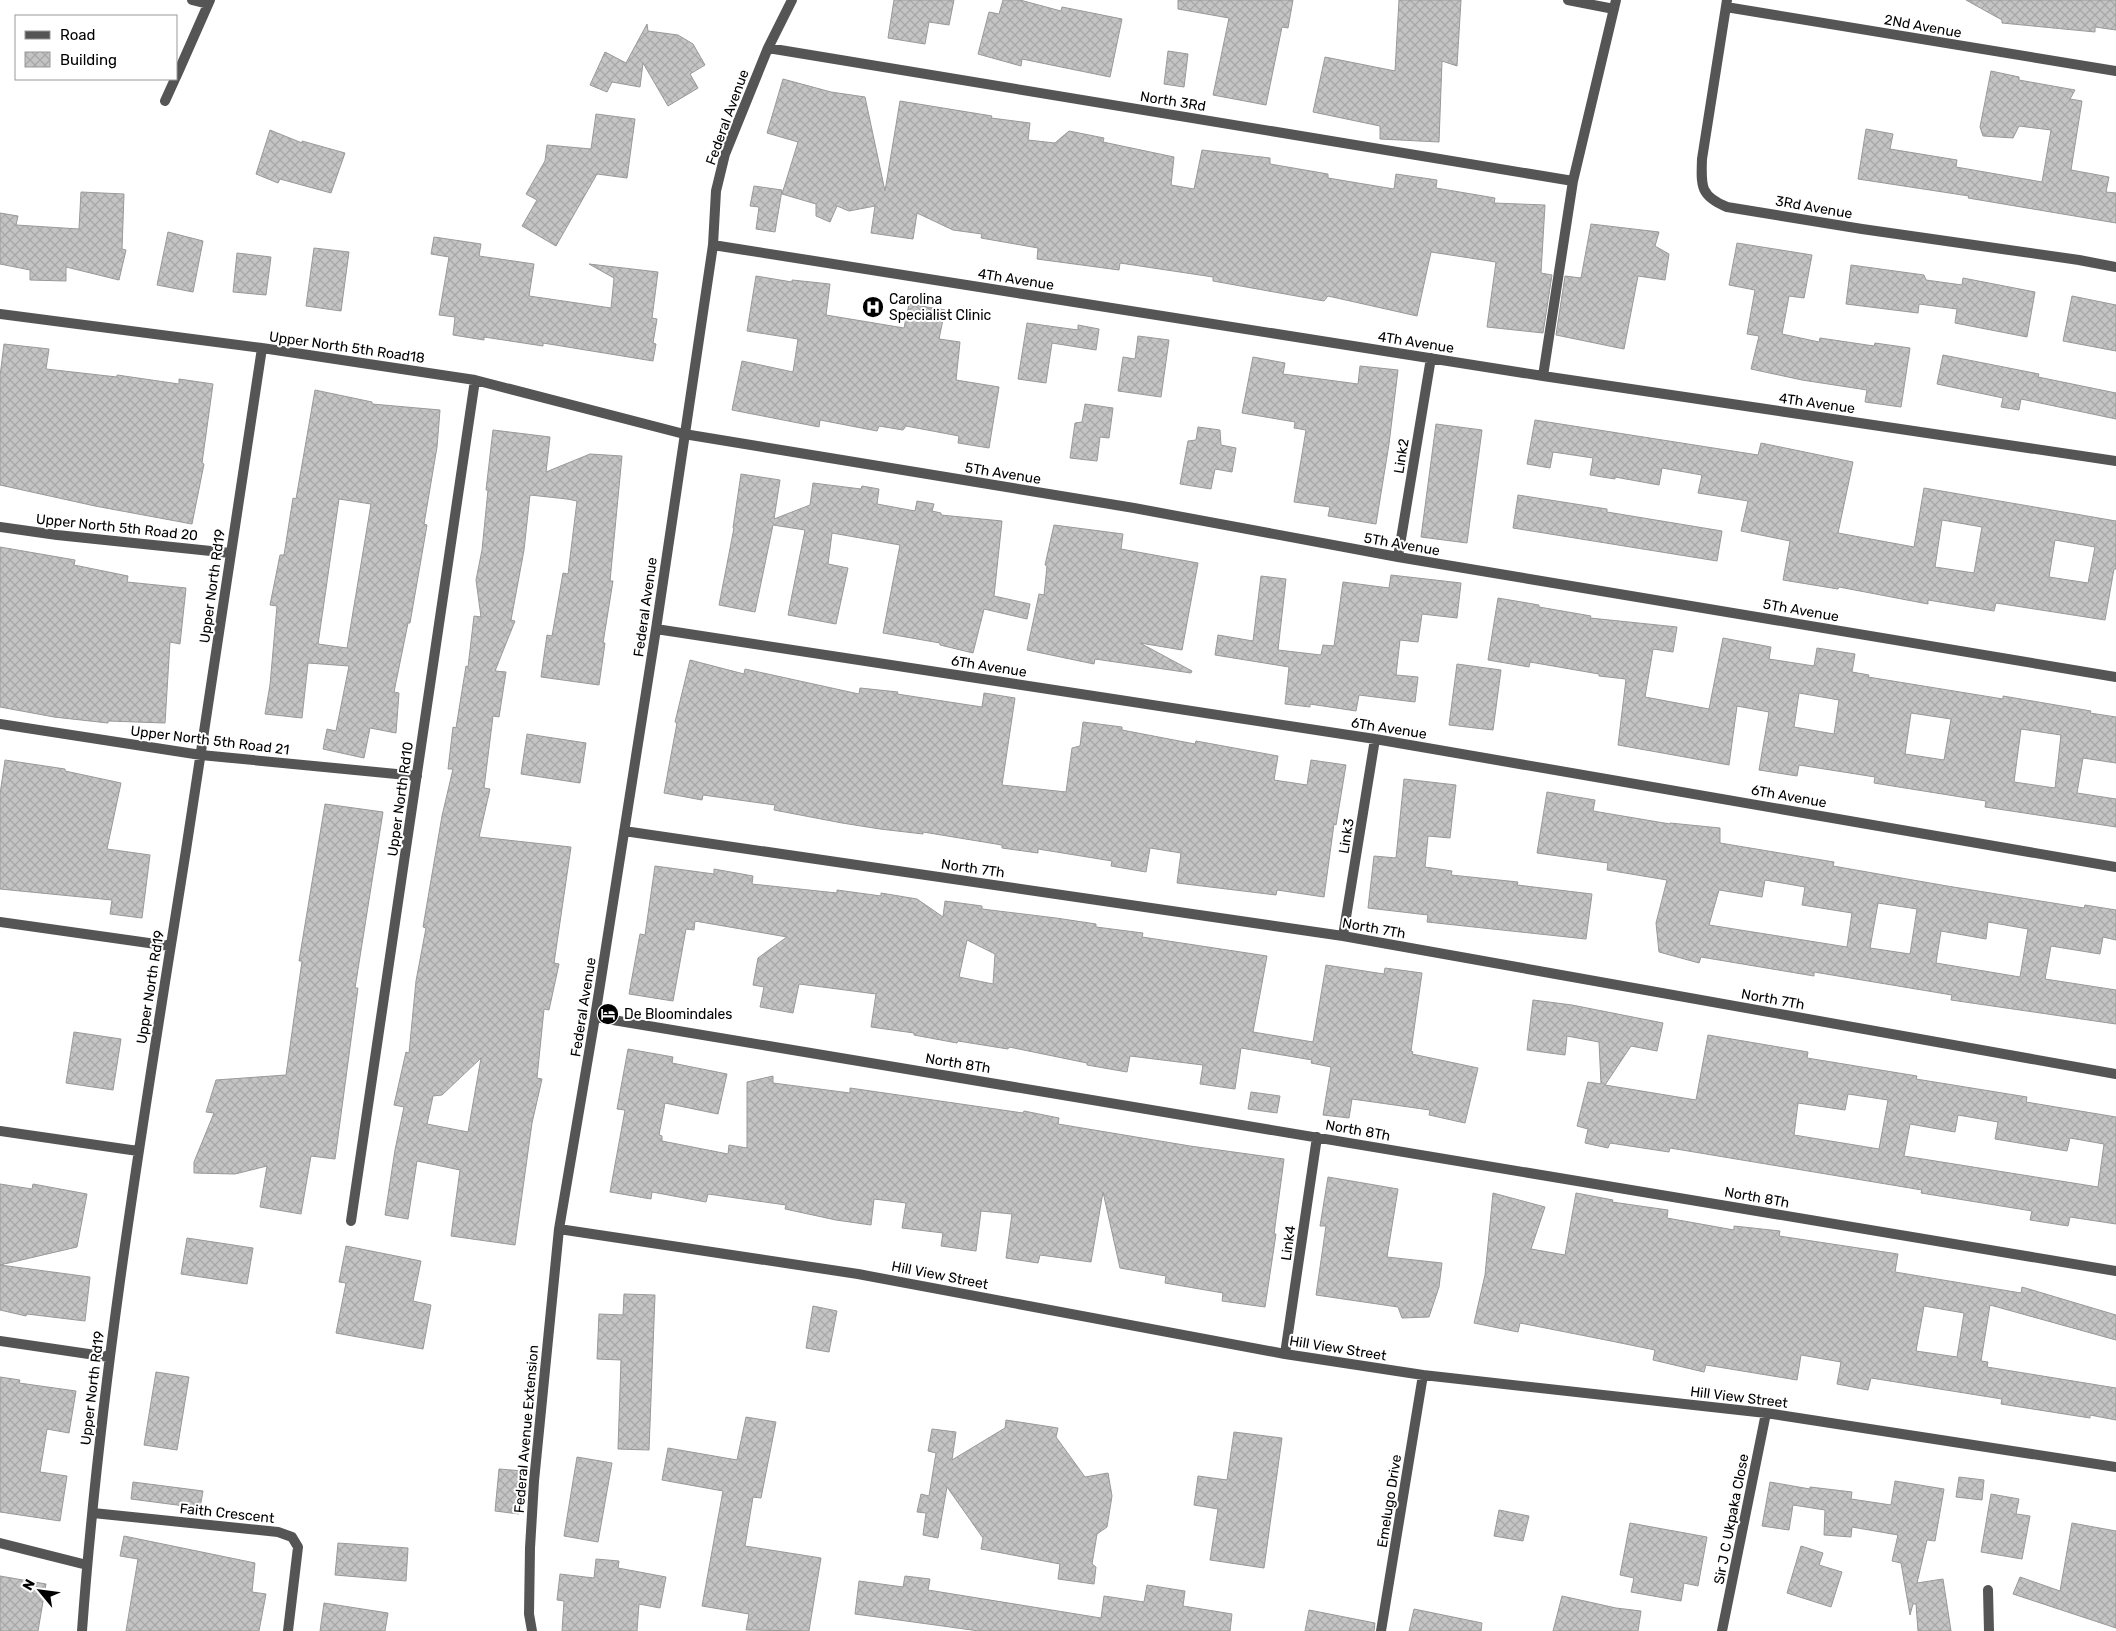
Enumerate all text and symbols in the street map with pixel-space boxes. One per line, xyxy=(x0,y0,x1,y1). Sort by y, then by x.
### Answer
street label: 2Nd Avenue xyxy=(1883,11,1963,42)
legend xyxy=(15,15,178,80)
text: Road xyxy=(60,26,96,44)
text: Building xyxy=(60,51,117,69)
street label: Federal Avenue xyxy=(702,67,753,167)
street label: North 3Rd xyxy=(1139,88,1207,115)
street label: 3Rd Avenue xyxy=(1774,192,1854,223)
street label: 4Th Avenue xyxy=(977,265,1055,294)
place label: Carolina Specialist Clinic xyxy=(889,291,992,324)
hospital icon: Carolina Specialist Clinic xyxy=(861,295,885,319)
street label: Upper North 5th Road18 xyxy=(268,328,426,367)
street label: 4Th Avenue xyxy=(1377,328,1455,357)
street label: 4Th Avenue xyxy=(1778,390,1856,417)
street label: Link2 xyxy=(1390,437,1413,475)
street label: 5Th Avenue xyxy=(964,459,1042,488)
street label: Upper North 5th Road 20 xyxy=(35,511,199,544)
street label: Upper North Rd19 xyxy=(196,528,229,644)
street label: 5Th Avenue xyxy=(1363,529,1441,560)
street label: Federal Avenue xyxy=(630,556,661,658)
street label: 5Th Avenue xyxy=(1762,595,1840,626)
street label: 6Th Avenue xyxy=(950,652,1028,681)
street label: 6Th Avenue xyxy=(1350,714,1428,743)
street label: Upper North 5th Road 21 xyxy=(130,722,290,759)
street label: Upper North Rd10 xyxy=(384,741,417,857)
street label: 6Th Avenue xyxy=(1750,781,1828,812)
street label: Link3 xyxy=(1335,817,1358,855)
street label: North 7Th xyxy=(940,856,1006,881)
street label: North 7Th xyxy=(1341,915,1407,942)
street label: Upper North Rd19 xyxy=(133,929,168,1045)
street label: Federal Avenue xyxy=(567,956,600,1058)
street label: North 7Th xyxy=(1740,986,1806,1013)
hotel icon: De Bloomindales xyxy=(596,1002,620,1026)
place label: De Bloomindales xyxy=(624,1006,733,1023)
street label: North 8Th xyxy=(924,1050,992,1077)
street label: North 8Th xyxy=(1324,1116,1392,1145)
street label: North 8Th xyxy=(1723,1183,1791,1212)
street label: Link4 xyxy=(1278,1224,1299,1262)
street label: Hill View Street xyxy=(890,1258,990,1293)
street label: Upper North Rd19 xyxy=(77,1330,108,1446)
street label: Hill View Street xyxy=(1288,1332,1388,1365)
street label: Federal Avenue Extension xyxy=(511,1344,542,1514)
street label: Hill View Street xyxy=(1689,1383,1789,1412)
street label: Sir J C Ukpaka Close xyxy=(1710,1452,1753,1586)
street label: Emelugo Drive xyxy=(1374,1453,1405,1549)
street label: Faith Crescent xyxy=(179,1500,276,1527)
north arrow xyxy=(15,1566,65,1616)
text: N xyxy=(19,1576,39,1593)

